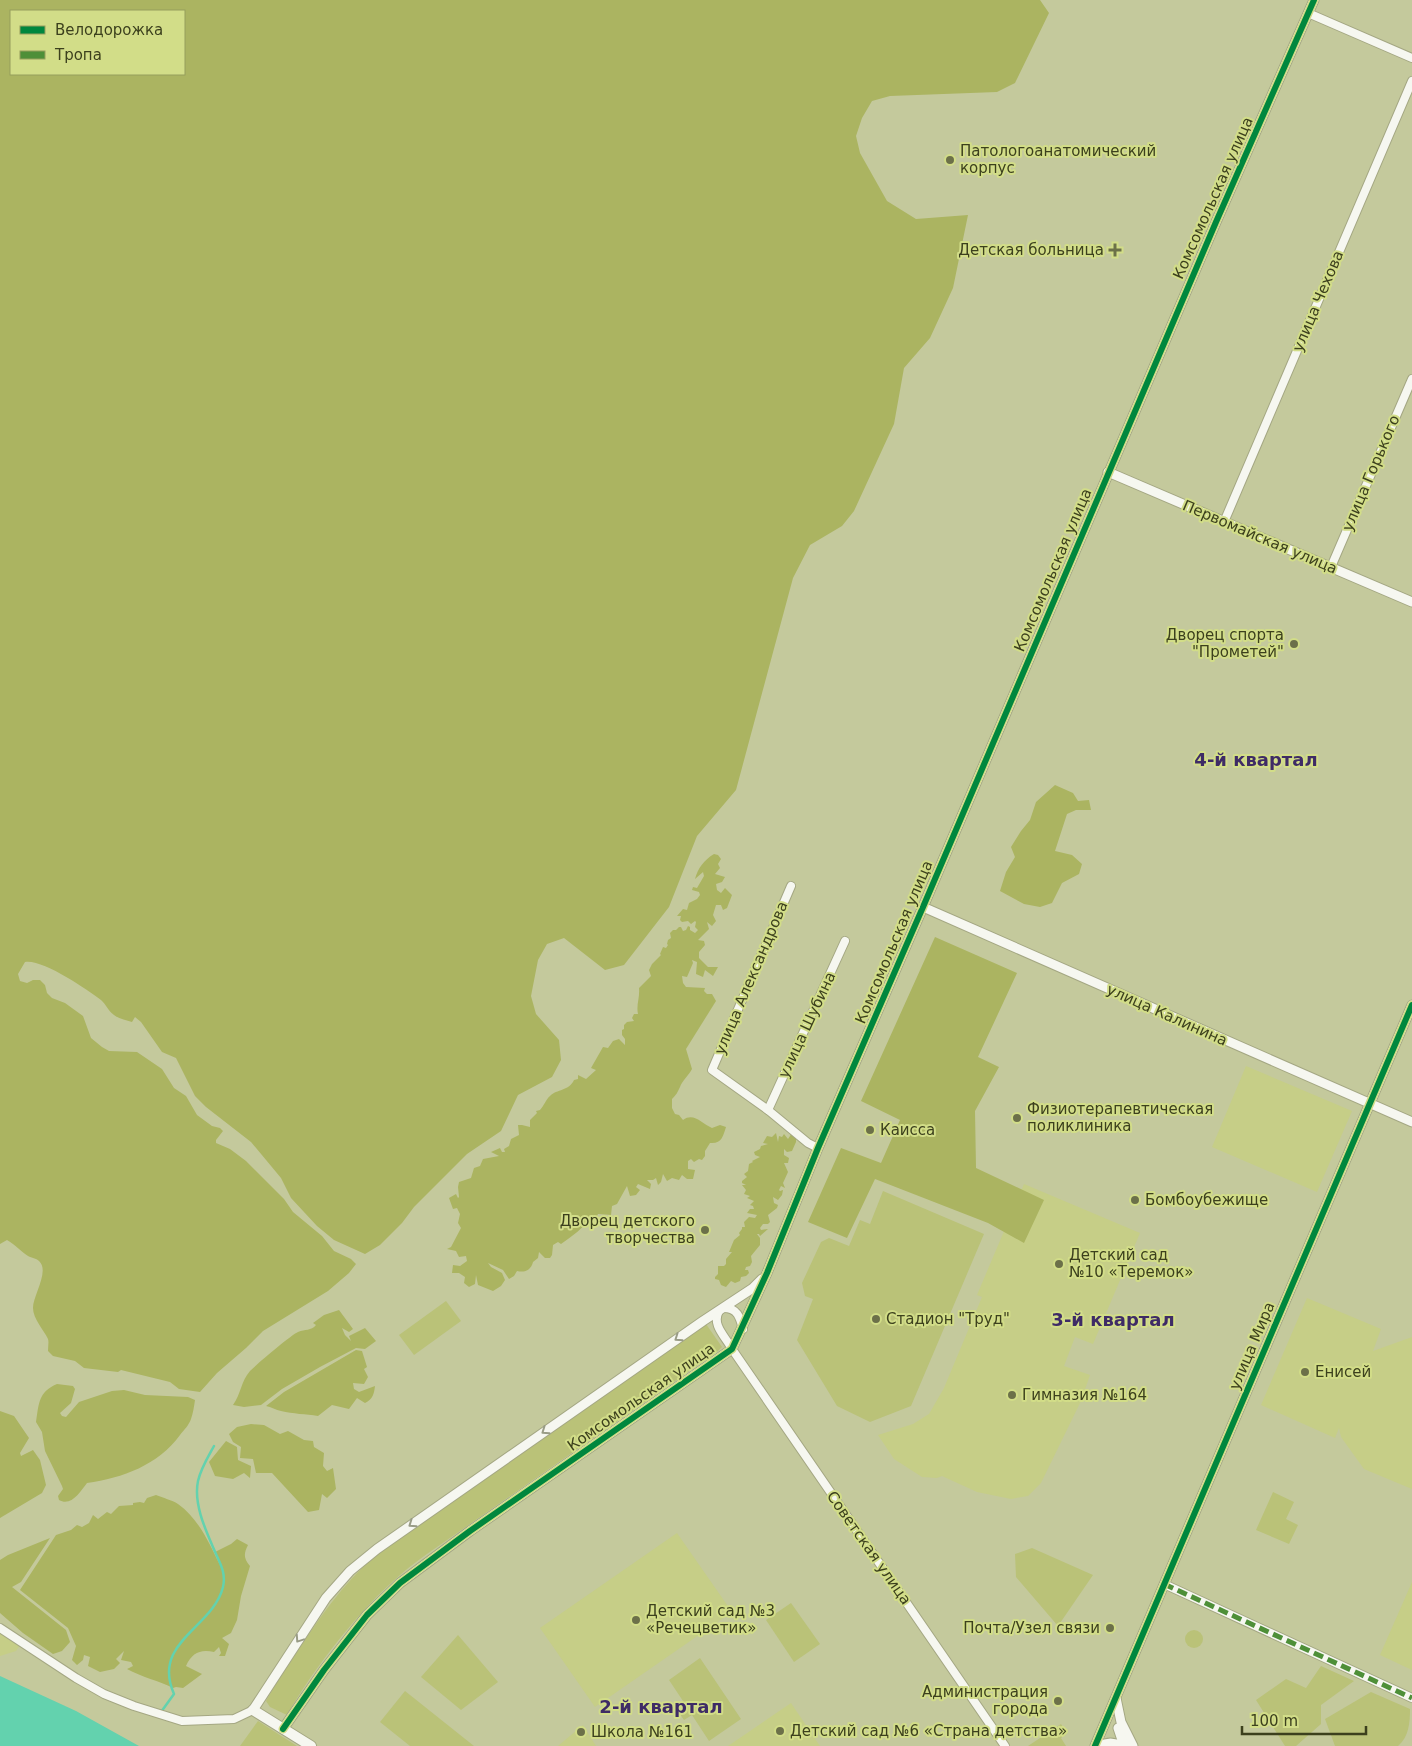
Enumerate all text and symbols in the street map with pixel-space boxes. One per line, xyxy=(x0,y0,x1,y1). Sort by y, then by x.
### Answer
legend xyxy=(10,10,185,75)
text: Велодорожка xyxy=(55,21,163,39)
text: Тропа xyxy=(54,46,102,64)
street label: Комсомольская улица xyxy=(1169,114,1257,282)
place label: Патологоанатомический корпус xyxy=(960,142,1156,177)
marker: Патологоанатомический корпус xyxy=(944,154,956,166)
place label: Детская больница xyxy=(958,241,1104,259)
marker: Детская больница xyxy=(1108,243,1122,257)
street label: улица Чехова xyxy=(1289,248,1347,354)
street label: улица Горького xyxy=(1338,412,1404,534)
street label: Комсомольская улица xyxy=(1010,486,1096,654)
street label: Первомайская улица xyxy=(1180,496,1340,578)
place label: Дворец спорта "Прометей" xyxy=(1166,626,1284,661)
marker: Дворец спорта "Прометей" xyxy=(1288,638,1300,650)
district label: 4-й квартал xyxy=(1194,749,1318,770)
street label: Комсомольская улица xyxy=(851,858,937,1026)
street label: улица Александрова xyxy=(711,899,791,1057)
street label: улица Шубина xyxy=(774,969,840,1081)
street label: улица Калинина xyxy=(1104,980,1230,1050)
place label: Физиотерапевтическая поликлиника xyxy=(1027,1100,1213,1135)
marker: Физиотерапевтическая поликлиника xyxy=(1011,1112,1023,1124)
place label: Каисса xyxy=(880,1121,935,1139)
marker: Каисса xyxy=(864,1124,876,1136)
place label: Бомбоубежище xyxy=(1145,1191,1268,1209)
marker: Бомбоубежище xyxy=(1129,1194,1141,1206)
place label: Дворец детского творчества xyxy=(560,1212,695,1247)
marker: Дворец детского творчества xyxy=(699,1224,711,1236)
place label: Детский сад №10 «Теремок» xyxy=(1069,1246,1194,1281)
marker: Детский сад №10 «Теремок» xyxy=(1053,1258,1065,1270)
street label: улица Мира xyxy=(1225,1299,1279,1393)
district label: 3-й квартал xyxy=(1051,1309,1175,1330)
place label: Стадион "Труд" xyxy=(886,1310,1010,1328)
marker: Стадион "Труд" xyxy=(870,1313,882,1325)
one-way arrow xyxy=(674,1332,684,1341)
street label: Комсомольская улица xyxy=(564,1339,718,1455)
place label: Енисей xyxy=(1315,1363,1371,1381)
marker: Енисей xyxy=(1299,1366,1311,1378)
place label: Гимназия №164 xyxy=(1022,1386,1147,1404)
marker: Гимназия №164 xyxy=(1006,1389,1018,1401)
one-way arrow xyxy=(541,1425,551,1434)
street label: Советская улица xyxy=(823,1488,915,1608)
one-way arrow xyxy=(408,1518,418,1527)
place label: Детский сад №3 «Речецветик» xyxy=(646,1602,775,1637)
marker: Детский сад №3 «Речецветик» xyxy=(630,1614,642,1626)
place label: Почта/Узел связи xyxy=(963,1619,1100,1637)
marker: Почта/Узел связи xyxy=(1104,1622,1116,1634)
one-way arrow xyxy=(296,1634,306,1643)
place label: Администрация города xyxy=(922,1683,1048,1718)
marker: Администрация города xyxy=(1052,1695,1064,1707)
district label: 2-й квартал xyxy=(599,1696,723,1717)
scale bar xyxy=(1242,1704,1366,1736)
text: 100 m xyxy=(1250,1712,1298,1730)
place label: Детский сад №6 «Страна детства» xyxy=(790,1722,1067,1740)
place label: Школа №161 xyxy=(591,1723,693,1741)
marker: Детский сад №6 «Страна детства» xyxy=(774,1725,786,1737)
marker: Школа №161 xyxy=(575,1726,587,1738)

